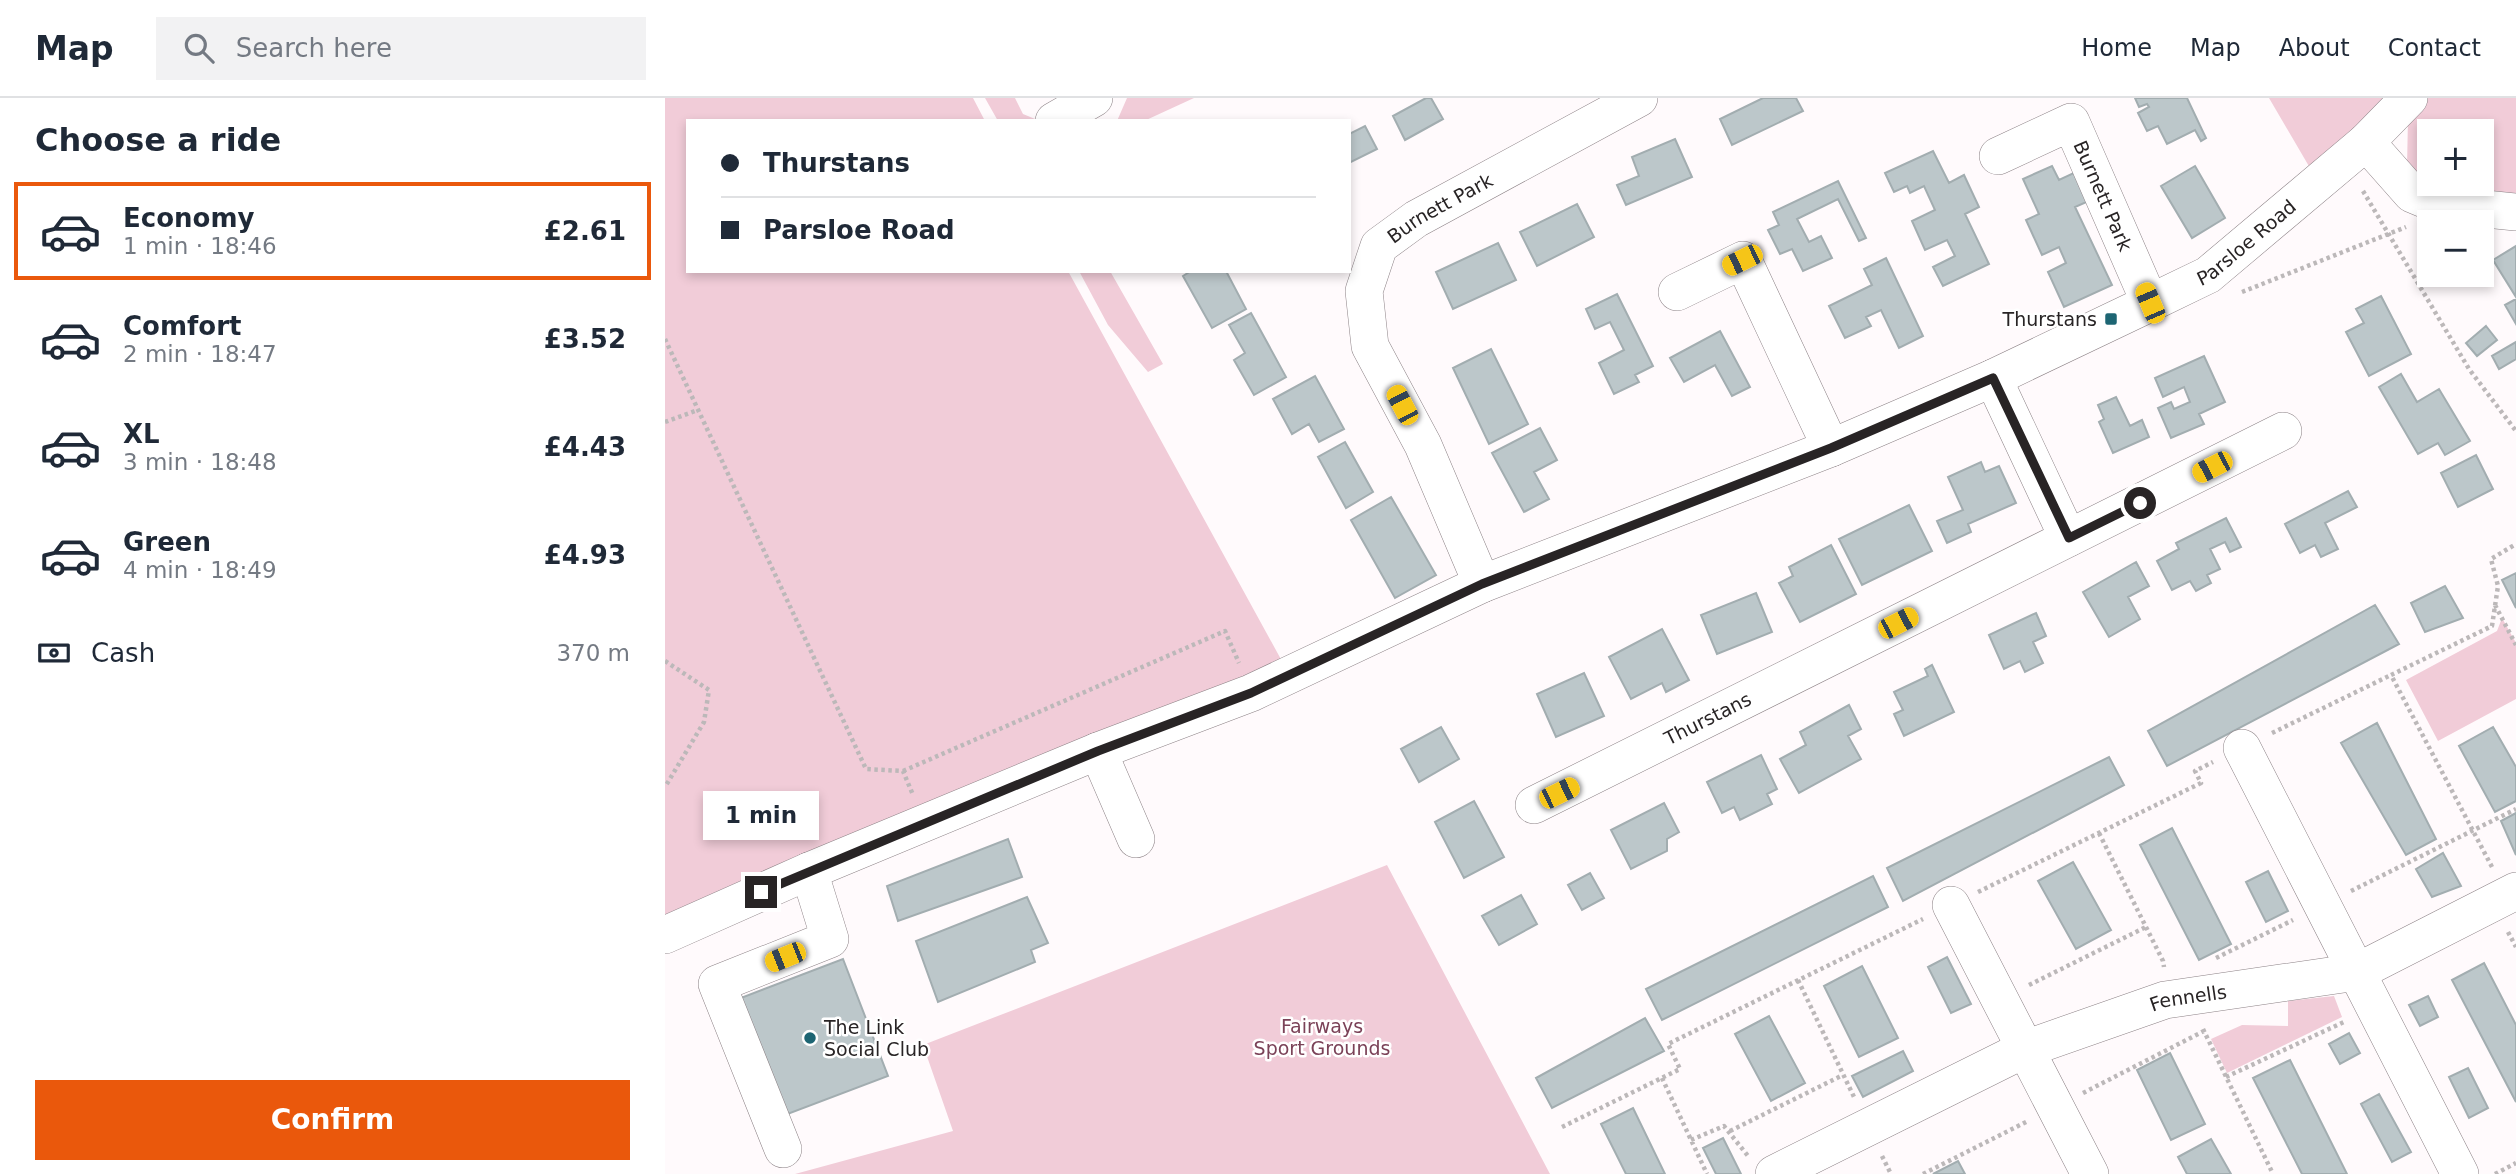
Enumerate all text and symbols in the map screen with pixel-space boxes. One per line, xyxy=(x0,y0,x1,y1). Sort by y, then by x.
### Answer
search box xyxy=(156,17,646,80)
text: Map xyxy=(35,29,114,68)
icon: search xyxy=(180,29,218,67)
text: Search here xyxy=(236,33,392,63)
text: Home xyxy=(2081,34,2152,62)
text: Map xyxy=(2190,34,2241,62)
text: About xyxy=(2279,34,2350,62)
text: Contact xyxy=(2388,34,2481,62)
map controls xyxy=(2417,119,2494,287)
button: + xyxy=(2417,119,2494,196)
text: Choose a ride xyxy=(35,121,281,159)
street label: Burnett Park xyxy=(2069,137,2137,254)
text: Thurstans xyxy=(763,148,910,178)
street label: Burnett Park xyxy=(1383,169,1496,247)
street label: Parsloe Road xyxy=(2193,195,2300,290)
icon: car xyxy=(39,200,102,263)
text: Economy xyxy=(123,203,254,233)
button: − xyxy=(2417,210,2494,287)
text: Parsloe Road xyxy=(763,215,955,245)
text: £2.61 xyxy=(544,216,626,246)
text: 1 min · 18:46 xyxy=(123,233,277,259)
car xyxy=(1719,241,1766,279)
car xyxy=(2133,280,2168,326)
icon: car xyxy=(39,308,102,371)
place label: Thurstans xyxy=(2002,308,2097,330)
text: Comfort xyxy=(123,311,241,341)
marker: Thurstans xyxy=(2103,311,2119,327)
text: £3.52 xyxy=(544,324,626,354)
text: 2 min · 18:47 xyxy=(123,341,277,367)
car xyxy=(1383,382,1422,428)
icon: car xyxy=(39,416,102,479)
text: XL xyxy=(123,419,160,449)
text: £4.43 xyxy=(544,432,626,462)
car xyxy=(2189,448,2236,486)
text: 3 min · 18:48 xyxy=(123,449,277,475)
route start xyxy=(2124,487,2156,519)
icon: car xyxy=(39,524,102,587)
text: Green xyxy=(123,527,211,557)
text: £4.93 xyxy=(544,540,626,570)
text: 4 min · 18:49 xyxy=(123,557,277,583)
car xyxy=(1875,604,1922,642)
icon: cash xyxy=(35,634,73,672)
text: Cash xyxy=(91,638,155,668)
text: 370 m xyxy=(556,640,630,666)
street label: Thurstans xyxy=(1659,687,1755,750)
car xyxy=(1536,774,1583,812)
callout: 1 min xyxy=(703,790,819,840)
text: 1 min xyxy=(725,802,797,828)
route end xyxy=(745,876,777,908)
car xyxy=(762,939,809,975)
street label: Fennells xyxy=(2147,980,2228,1016)
park label: Fairways Sport Grounds xyxy=(1254,1015,1390,1059)
place label: The Link Social Club xyxy=(823,1016,929,1060)
marker: The Link Social Club xyxy=(802,1030,818,1046)
button: Confirm xyxy=(35,1080,630,1160)

